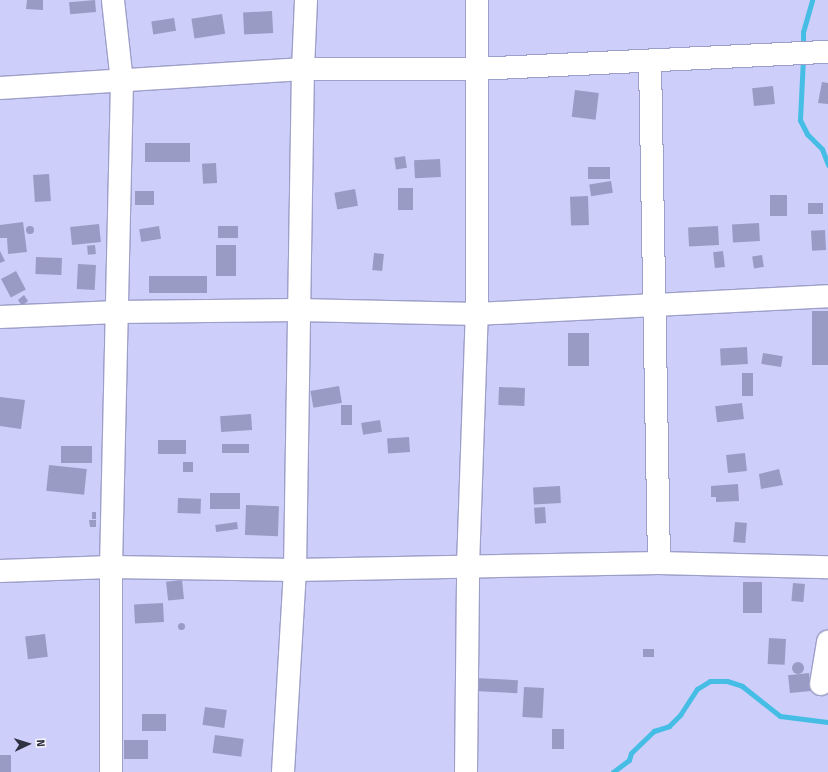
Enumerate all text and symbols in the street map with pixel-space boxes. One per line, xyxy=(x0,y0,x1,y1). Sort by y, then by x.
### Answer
north arrow xyxy=(8,724,48,764)
text: N xyxy=(34,739,47,747)

